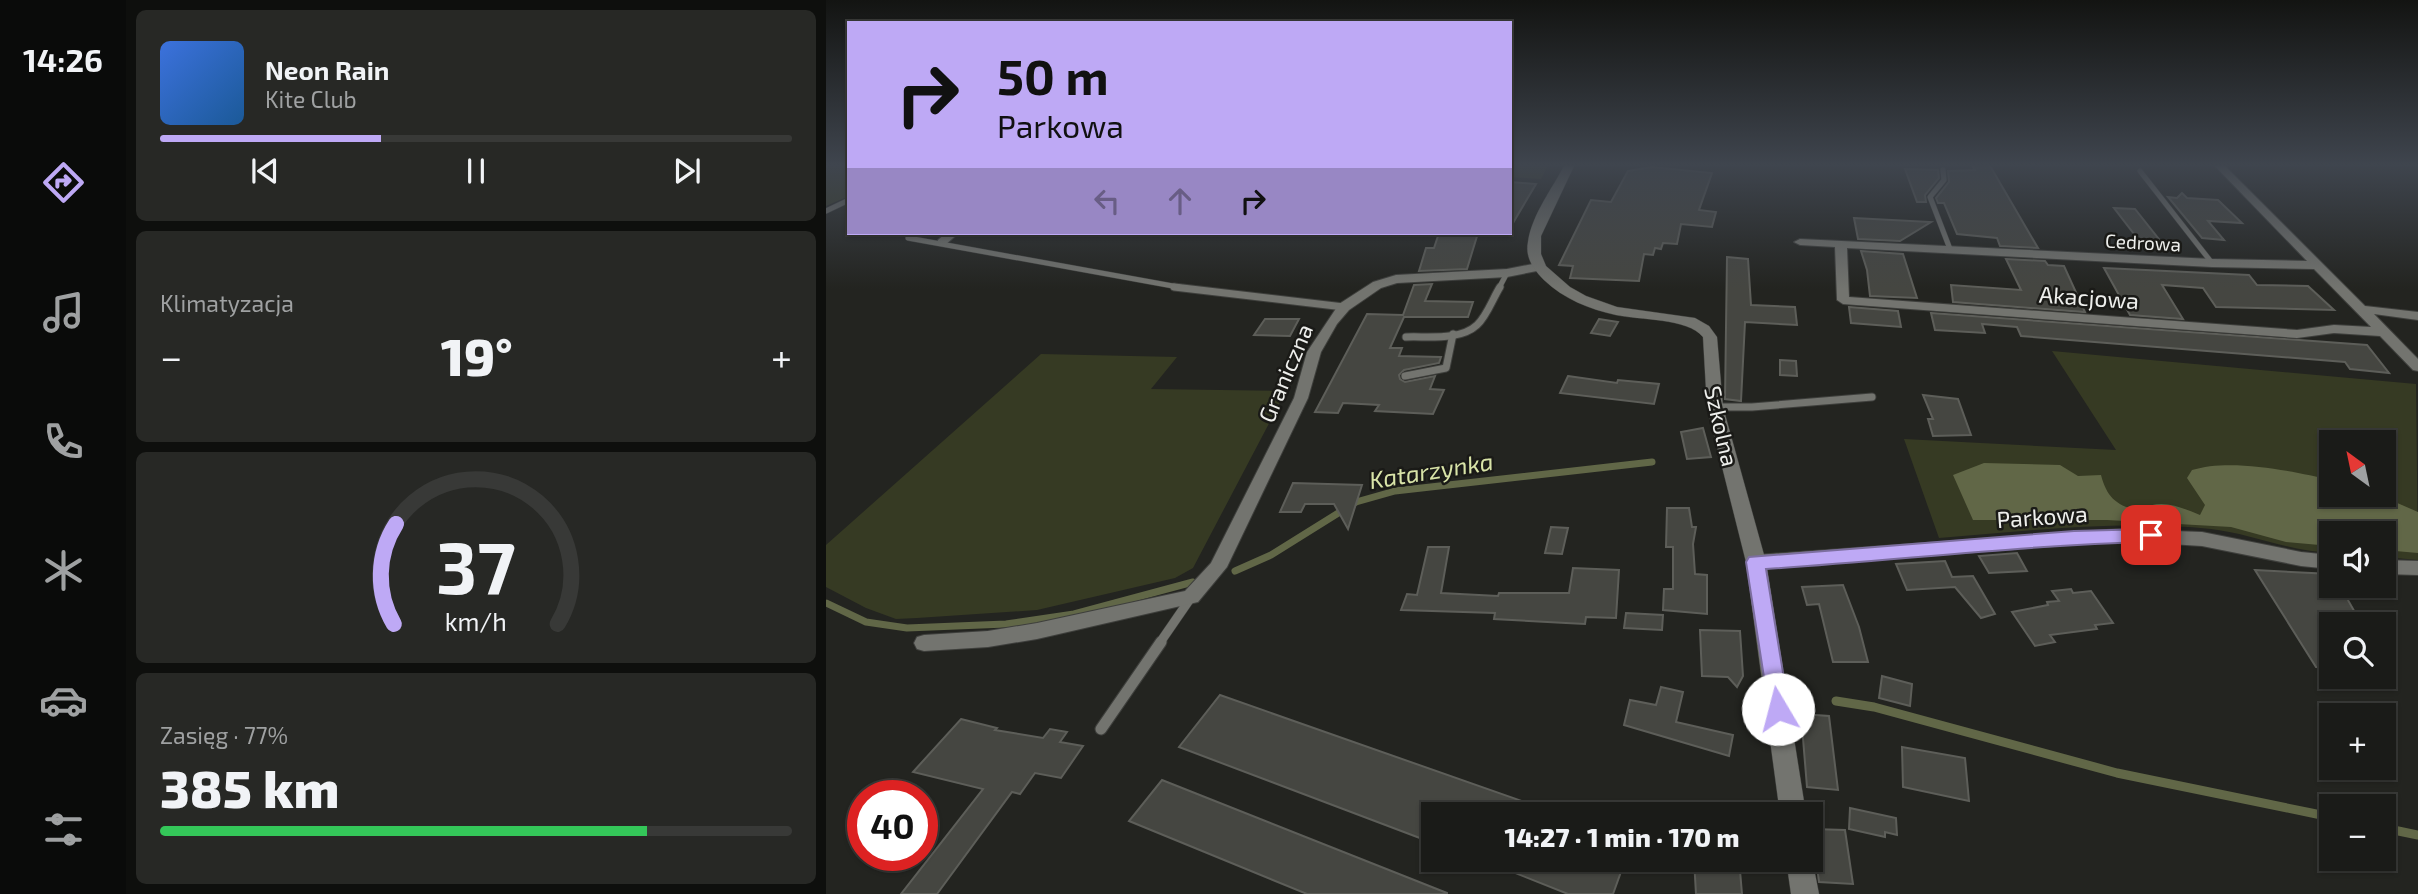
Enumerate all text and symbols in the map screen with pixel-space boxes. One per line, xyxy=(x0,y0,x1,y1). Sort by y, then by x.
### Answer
text: 14:26 xyxy=(23,40,103,78)
text: 50 m xyxy=(997,46,1109,105)
icon: right xyxy=(882,49,973,140)
text: Neon Rain xyxy=(265,54,389,85)
text: Kite Club xyxy=(265,85,357,113)
text: Parkowa xyxy=(997,106,1124,144)
icon: previous xyxy=(246,152,284,190)
icon: pause xyxy=(457,152,495,190)
icon: next xyxy=(668,152,706,190)
icon: directions xyxy=(39,158,88,207)
icon: left xyxy=(1088,182,1126,220)
icon: ahead xyxy=(1161,182,1199,220)
icon: right xyxy=(1234,182,1272,220)
street label: Cedrowa xyxy=(2104,229,2182,255)
street label: Akacjowa xyxy=(2038,280,2140,314)
icon: music xyxy=(39,288,88,337)
text: Klimatyzacja xyxy=(160,289,294,317)
street label: Graniczna xyxy=(1252,320,1318,426)
text: 19° xyxy=(441,324,513,386)
text: − xyxy=(160,333,182,379)
text: + xyxy=(771,333,792,379)
street label: Szkolna xyxy=(1699,383,1745,469)
icon: phone xyxy=(39,417,88,466)
north arrow xyxy=(2319,430,2396,508)
map controls xyxy=(2319,430,2396,871)
water label: Katarzynka xyxy=(1367,446,1495,494)
street label: Parkowa xyxy=(1996,499,2088,533)
pin xyxy=(2121,505,2181,565)
icon: arrive xyxy=(2132,516,2170,554)
text: 37 xyxy=(436,521,516,609)
button: sound xyxy=(2319,521,2396,598)
icon: climate xyxy=(39,546,88,595)
text: km/h xyxy=(445,605,507,635)
button: search xyxy=(2319,612,2396,689)
position arrow xyxy=(1741,672,1815,746)
icon: car xyxy=(39,676,88,725)
button: + xyxy=(2319,703,2396,780)
text: Zasięg · 77% xyxy=(160,721,288,749)
text: 385 km xyxy=(160,756,339,818)
speed limit sign: 40 xyxy=(847,780,938,871)
button: − xyxy=(2319,794,2396,871)
icon: filters xyxy=(39,805,88,854)
text: 14:27 · 1 min · 170 m xyxy=(1504,821,1740,852)

